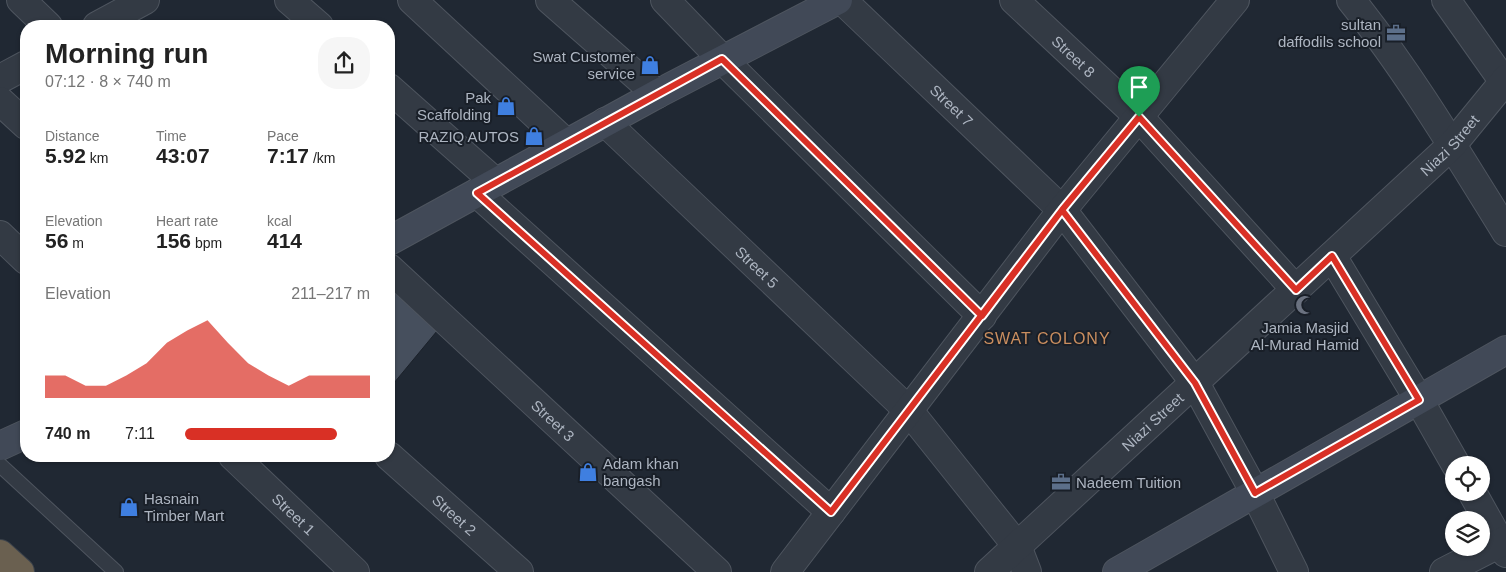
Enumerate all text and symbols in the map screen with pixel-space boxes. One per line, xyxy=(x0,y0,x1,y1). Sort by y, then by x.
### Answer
place label: sultan daffodils school xyxy=(1278,16,1381,50)
office icon: sultan daffodils school xyxy=(1385,22,1407,44)
street label: Street 8 xyxy=(1049,32,1099,80)
button: share xyxy=(318,37,370,89)
text: Morning run xyxy=(45,38,208,69)
place label: Swat Customer service xyxy=(532,48,635,82)
shop icon: Swat Customer service xyxy=(639,54,661,76)
pin xyxy=(1118,66,1160,117)
text: 07:12 · 8 × 740 m xyxy=(45,73,171,90)
icon: arrive xyxy=(1125,73,1153,101)
street label: Street 7 xyxy=(927,81,977,129)
place label: Pak Scaffolding xyxy=(417,89,491,123)
shop icon: Pak Scaffolding xyxy=(495,95,517,117)
street label: Niazi Street xyxy=(1416,110,1483,179)
shop icon: RAZIQ AUTOS xyxy=(523,125,545,147)
text: Distance xyxy=(45,128,99,144)
text: Time xyxy=(156,128,187,144)
text: Pace xyxy=(267,128,299,144)
place label: RAZIQ AUTOS xyxy=(418,128,519,145)
text: 5.92 xyxy=(45,144,86,167)
text: 43:07 xyxy=(156,144,210,167)
text: 7:17 xyxy=(267,144,309,167)
text: km xyxy=(86,150,108,166)
text: /km xyxy=(309,150,335,166)
text: Elevation xyxy=(45,213,103,229)
text: Heart rate xyxy=(156,213,218,229)
text: kcal xyxy=(267,213,292,229)
text: 56 xyxy=(45,229,68,252)
text: 156 xyxy=(156,229,191,252)
text: 414 xyxy=(267,229,302,252)
text: m xyxy=(68,235,84,251)
text: bpm xyxy=(191,235,222,251)
street label: Street 5 xyxy=(732,242,782,291)
text: Elevation xyxy=(45,285,111,302)
text: 211–217 m xyxy=(291,285,370,302)
mosque icon: Jamia Masjid Al-Murad Hamid xyxy=(1294,294,1316,316)
place label: Jamia Masjid Al-Murad Hamid xyxy=(1251,319,1359,353)
district label: SWAT COLONY xyxy=(983,330,1111,347)
street label: Niazi Street xyxy=(1118,388,1187,454)
street label: Street 3 xyxy=(528,396,578,444)
text: 740 m xyxy=(45,425,90,442)
text: 7:11 xyxy=(125,425,155,442)
place label: Adam khan bangash xyxy=(603,455,679,489)
map controls xyxy=(1445,456,1490,556)
button: locate xyxy=(1445,456,1490,501)
shop icon: Adam khan bangash xyxy=(577,461,599,483)
office icon: Nadeem Tuition xyxy=(1050,471,1072,493)
place label: Nadeem Tuition xyxy=(1076,474,1181,491)
place label: Hasnain Timber Mart xyxy=(144,490,225,524)
street label: Street 1 xyxy=(269,490,319,538)
street label: Street 2 xyxy=(429,491,480,538)
shop icon: Hasnain Timber Mart xyxy=(118,496,140,518)
button: layers xyxy=(1445,511,1490,556)

